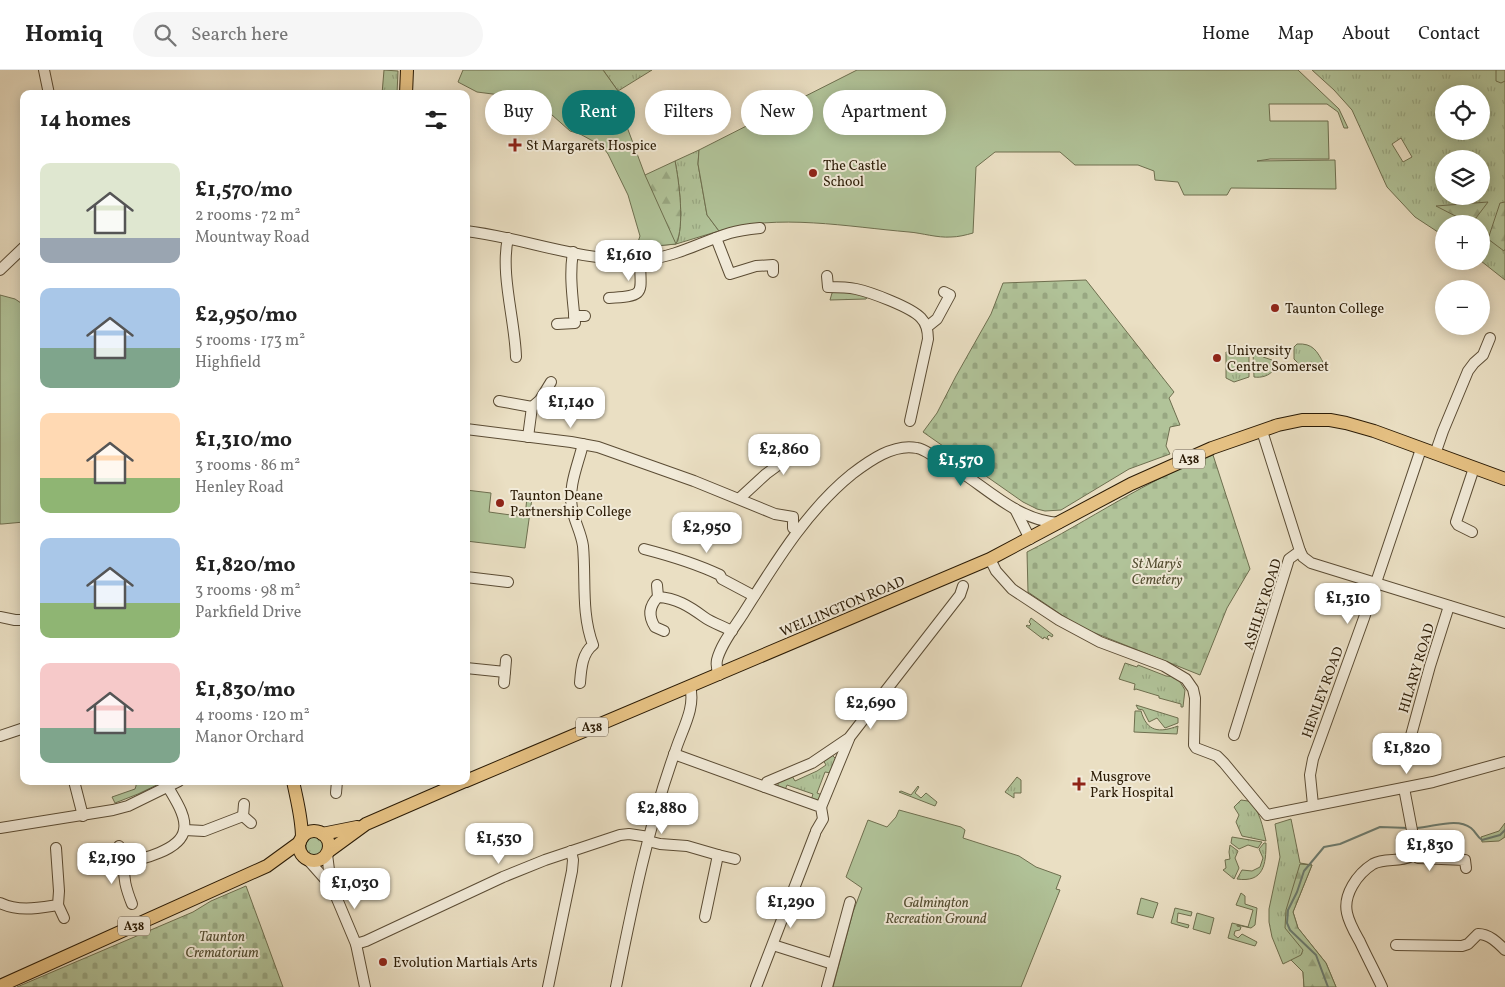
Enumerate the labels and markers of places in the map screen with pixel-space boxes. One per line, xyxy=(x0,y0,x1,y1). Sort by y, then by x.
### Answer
place label: St Margarets Hospice xyxy=(526,137,657,156)
marker: St Margarets Hospice xyxy=(508,138,522,152)
place label: The Castle School xyxy=(823,157,887,192)
marker: The Castle School xyxy=(807,167,819,179)
pin: £1,610 xyxy=(588,240,670,282)
place label: Taunton College xyxy=(1285,300,1385,319)
marker: Taunton College xyxy=(1269,302,1281,314)
place label: University Centre Somerset xyxy=(1227,342,1329,377)
marker: University Centre Somerset xyxy=(1211,352,1223,364)
pin: £1,140 xyxy=(530,386,612,429)
pin: £2,860 xyxy=(743,434,825,476)
pin: £1,570 xyxy=(920,444,1002,487)
place label: Taunton Deane Partnership College xyxy=(510,487,632,522)
marker: Taunton Deane Partnership College xyxy=(494,497,506,509)
pin: £2,950 xyxy=(666,512,748,554)
pin: £1,310 xyxy=(1307,582,1389,625)
pin: £2,690 xyxy=(830,688,912,730)
pin: £1,820 xyxy=(1366,732,1448,775)
place label: Musgrove Park Hospital xyxy=(1090,768,1174,803)
marker: Musgrove Park Hospital xyxy=(1072,777,1086,791)
pin: £2,880 xyxy=(621,792,703,835)
pin: £1,530 xyxy=(458,822,540,865)
pin: £1,830 xyxy=(1389,830,1471,872)
pin: £2,190 xyxy=(71,842,153,885)
pin: £1,030 xyxy=(314,868,396,910)
pin: £1,290 xyxy=(750,886,832,929)
place label: Evolution Martials Arts xyxy=(393,954,537,973)
marker: Evolution Martials Arts xyxy=(377,956,389,968)

